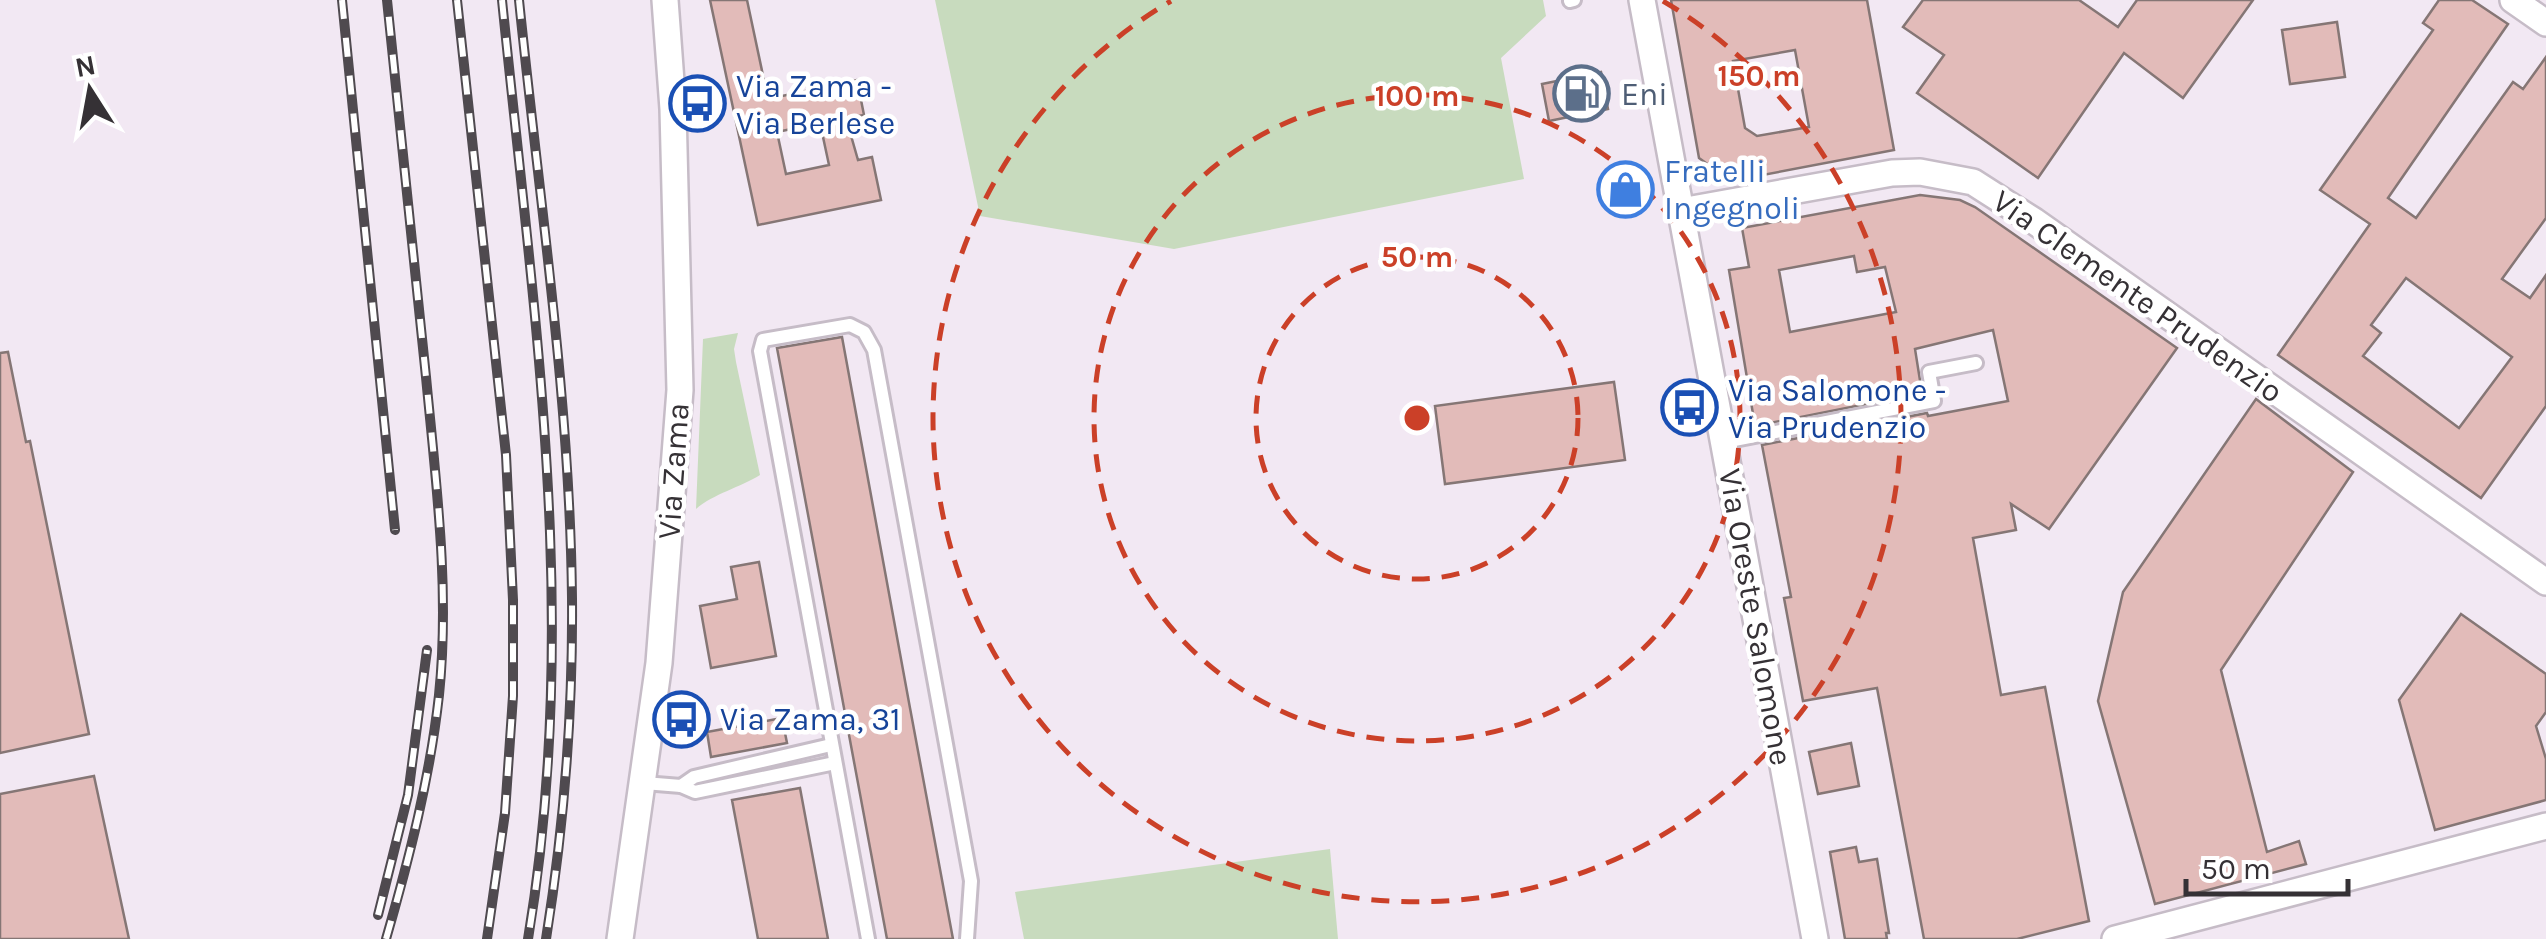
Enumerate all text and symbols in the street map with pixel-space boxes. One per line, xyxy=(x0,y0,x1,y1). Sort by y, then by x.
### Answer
north arrow xyxy=(40,40,140,140)
text: N xyxy=(72,48,98,84)
text: 150 m xyxy=(1717,58,1801,94)
fuel station icon: Eni xyxy=(1552,64,1612,124)
place label: Via Zama - Via Berlese xyxy=(736,68,895,142)
bus stop icon: Via Zama - Via Berlese xyxy=(667,74,727,134)
place label: Eni xyxy=(1621,76,1668,113)
text: 100 m xyxy=(1375,78,1459,114)
place label: Fratelli Ingegnoli xyxy=(1664,153,1800,227)
shop icon: Fratelli Ingegnoli xyxy=(1595,159,1655,219)
street label: Via Clemente Prudenzio xyxy=(1986,182,2290,411)
text: 50 m xyxy=(1381,239,1453,275)
place label: Via Salomone - Via Prudenzio xyxy=(1728,372,1946,446)
bus stop icon: Via Salomone - Via Prudenzio xyxy=(1659,378,1719,438)
centre of rings xyxy=(1399,400,1435,436)
street label: Via Zama xyxy=(650,401,697,541)
street label: Via Oreste Salomone xyxy=(1711,466,1800,768)
bus stop icon: Via Zama, 31 xyxy=(651,689,711,749)
place label: Via Zama, 31 xyxy=(720,701,901,738)
scale bar xyxy=(2186,834,2348,896)
text: 50 m xyxy=(2201,851,2271,887)

